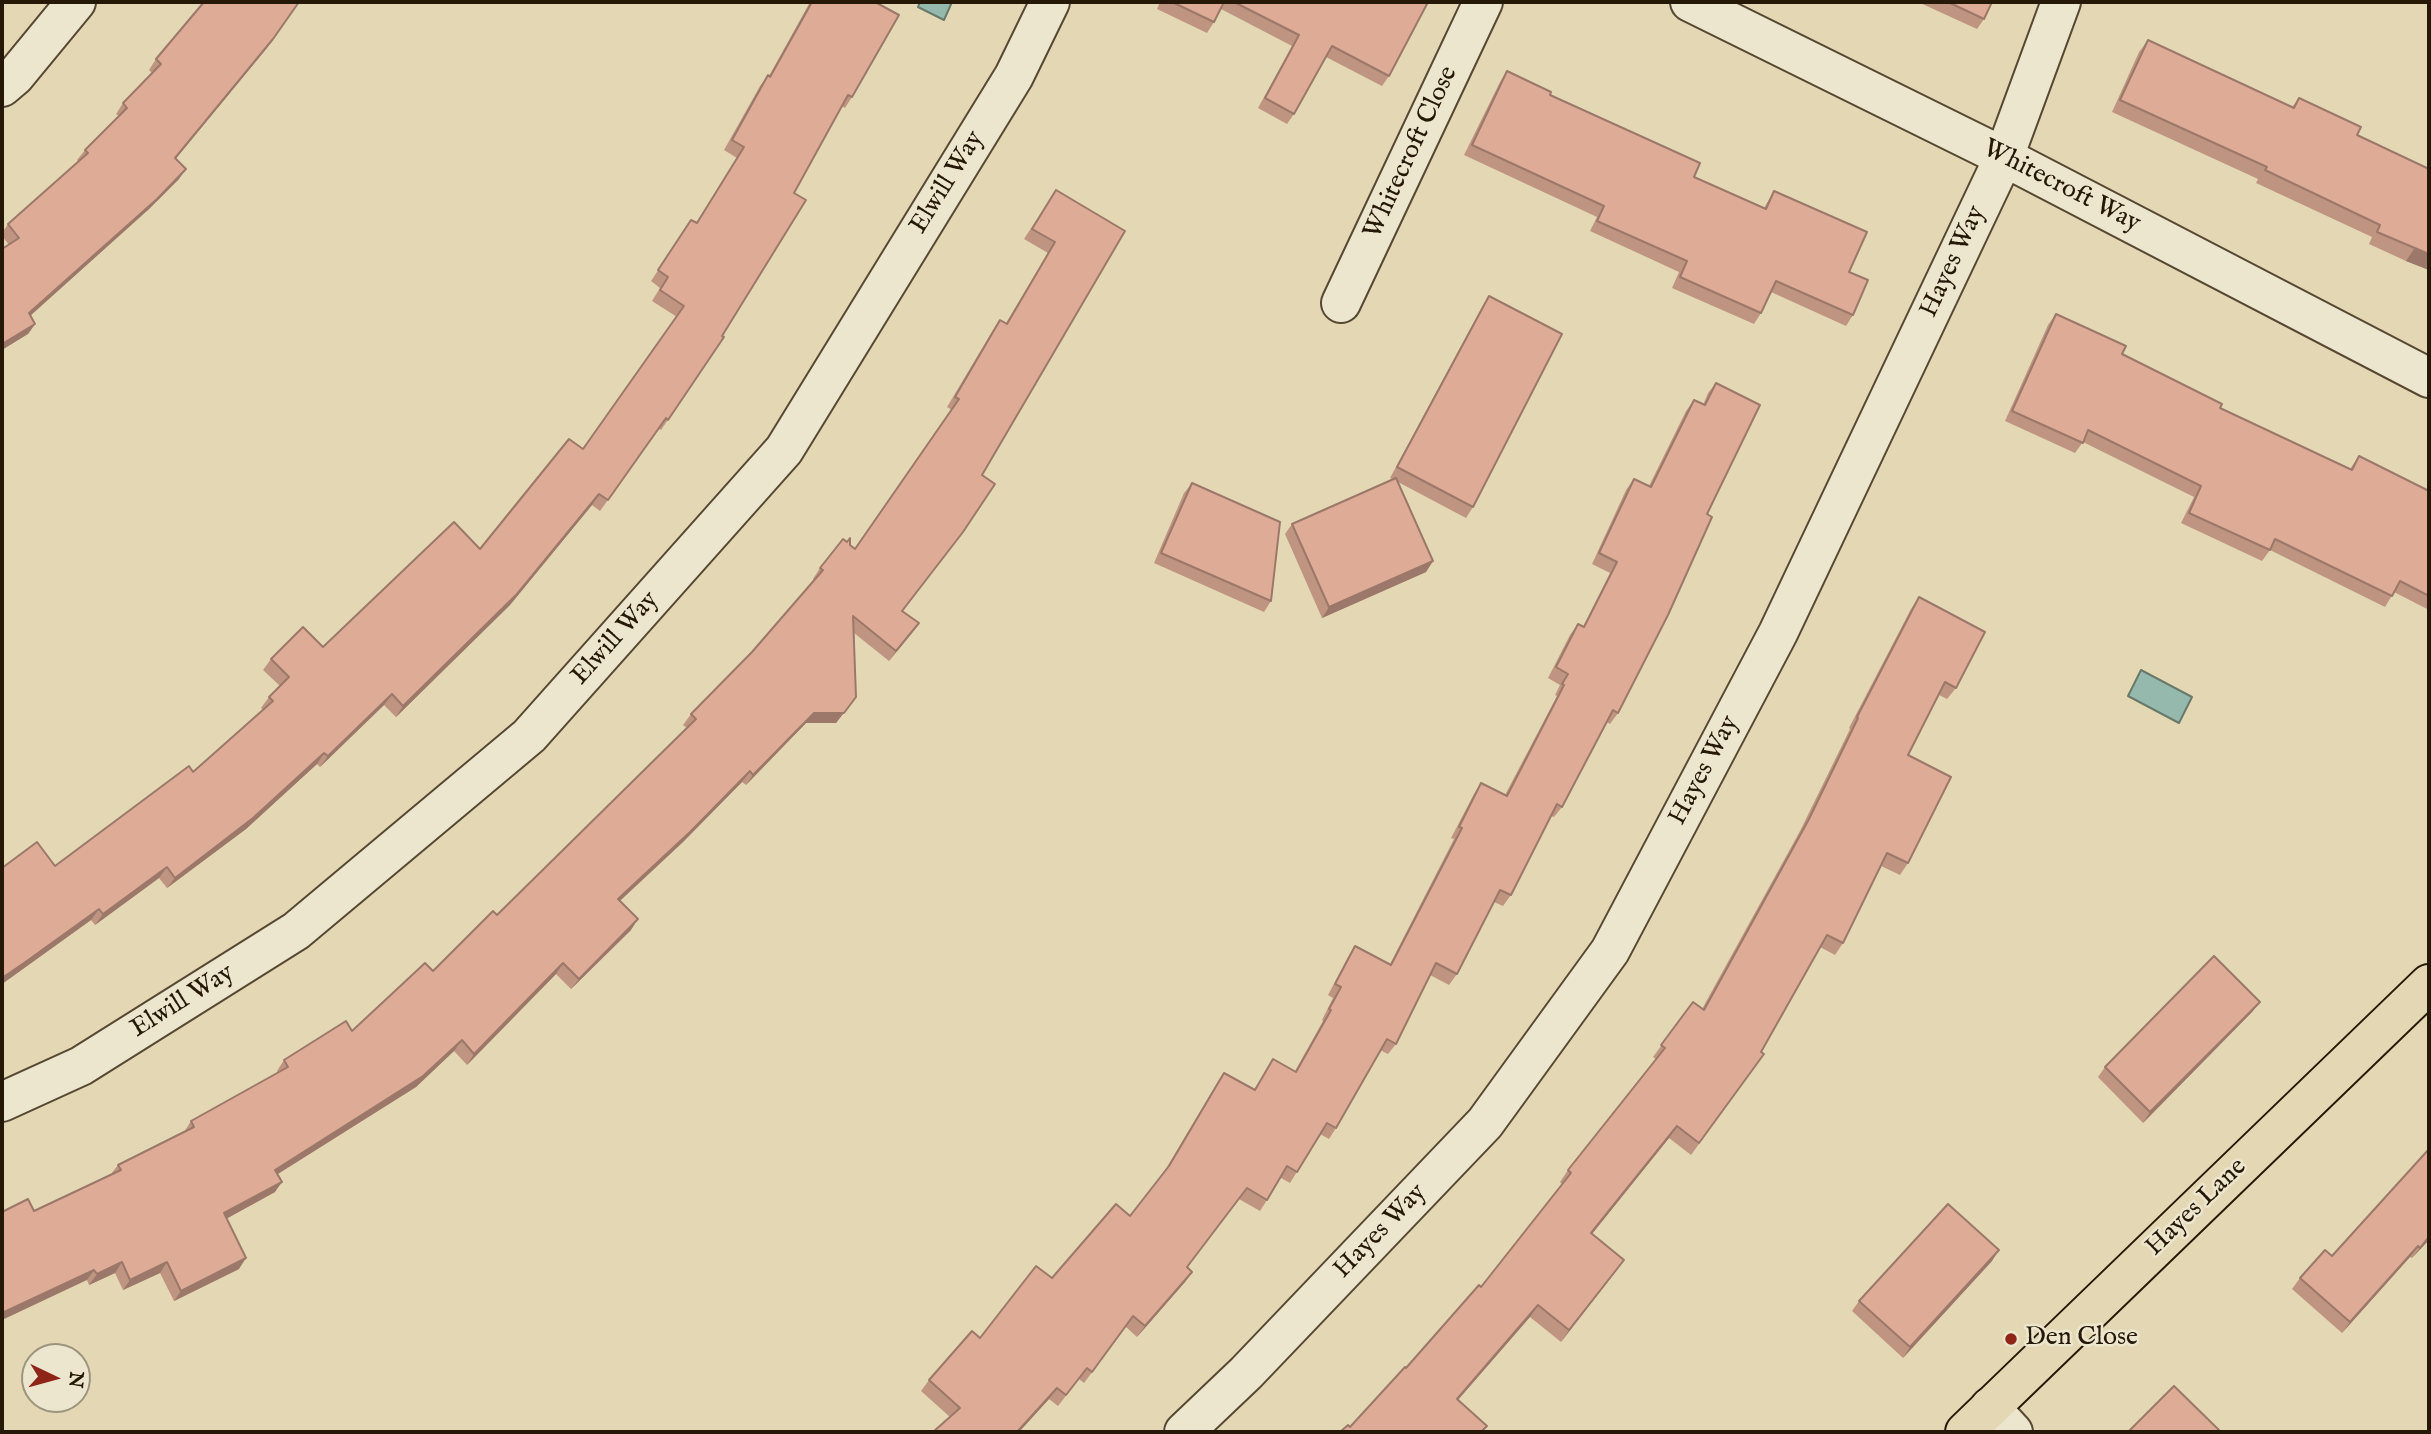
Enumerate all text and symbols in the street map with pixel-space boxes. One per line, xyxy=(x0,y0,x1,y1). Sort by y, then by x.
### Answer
street label: Whitecroft Close xyxy=(1358,62,1466,244)
street label: Elwill Way xyxy=(904,126,992,240)
street label: Whitecroft Way xyxy=(1977,134,2145,240)
street label: Hayes Way xyxy=(1915,201,1993,323)
street label: Elwill Way xyxy=(566,586,666,692)
street label: Hayes Way xyxy=(1663,711,1747,831)
street label: Elwill Way xyxy=(126,958,240,1046)
street label: Hayes Lane xyxy=(2140,1152,2254,1264)
street label: Hayes Way xyxy=(1328,1178,1434,1286)
place label: Den Close xyxy=(2025,1323,2138,1355)
marker: Den Close xyxy=(2003,1331,2019,1347)
north arrow xyxy=(21,1343,91,1413)
text: N xyxy=(62,1370,88,1389)

